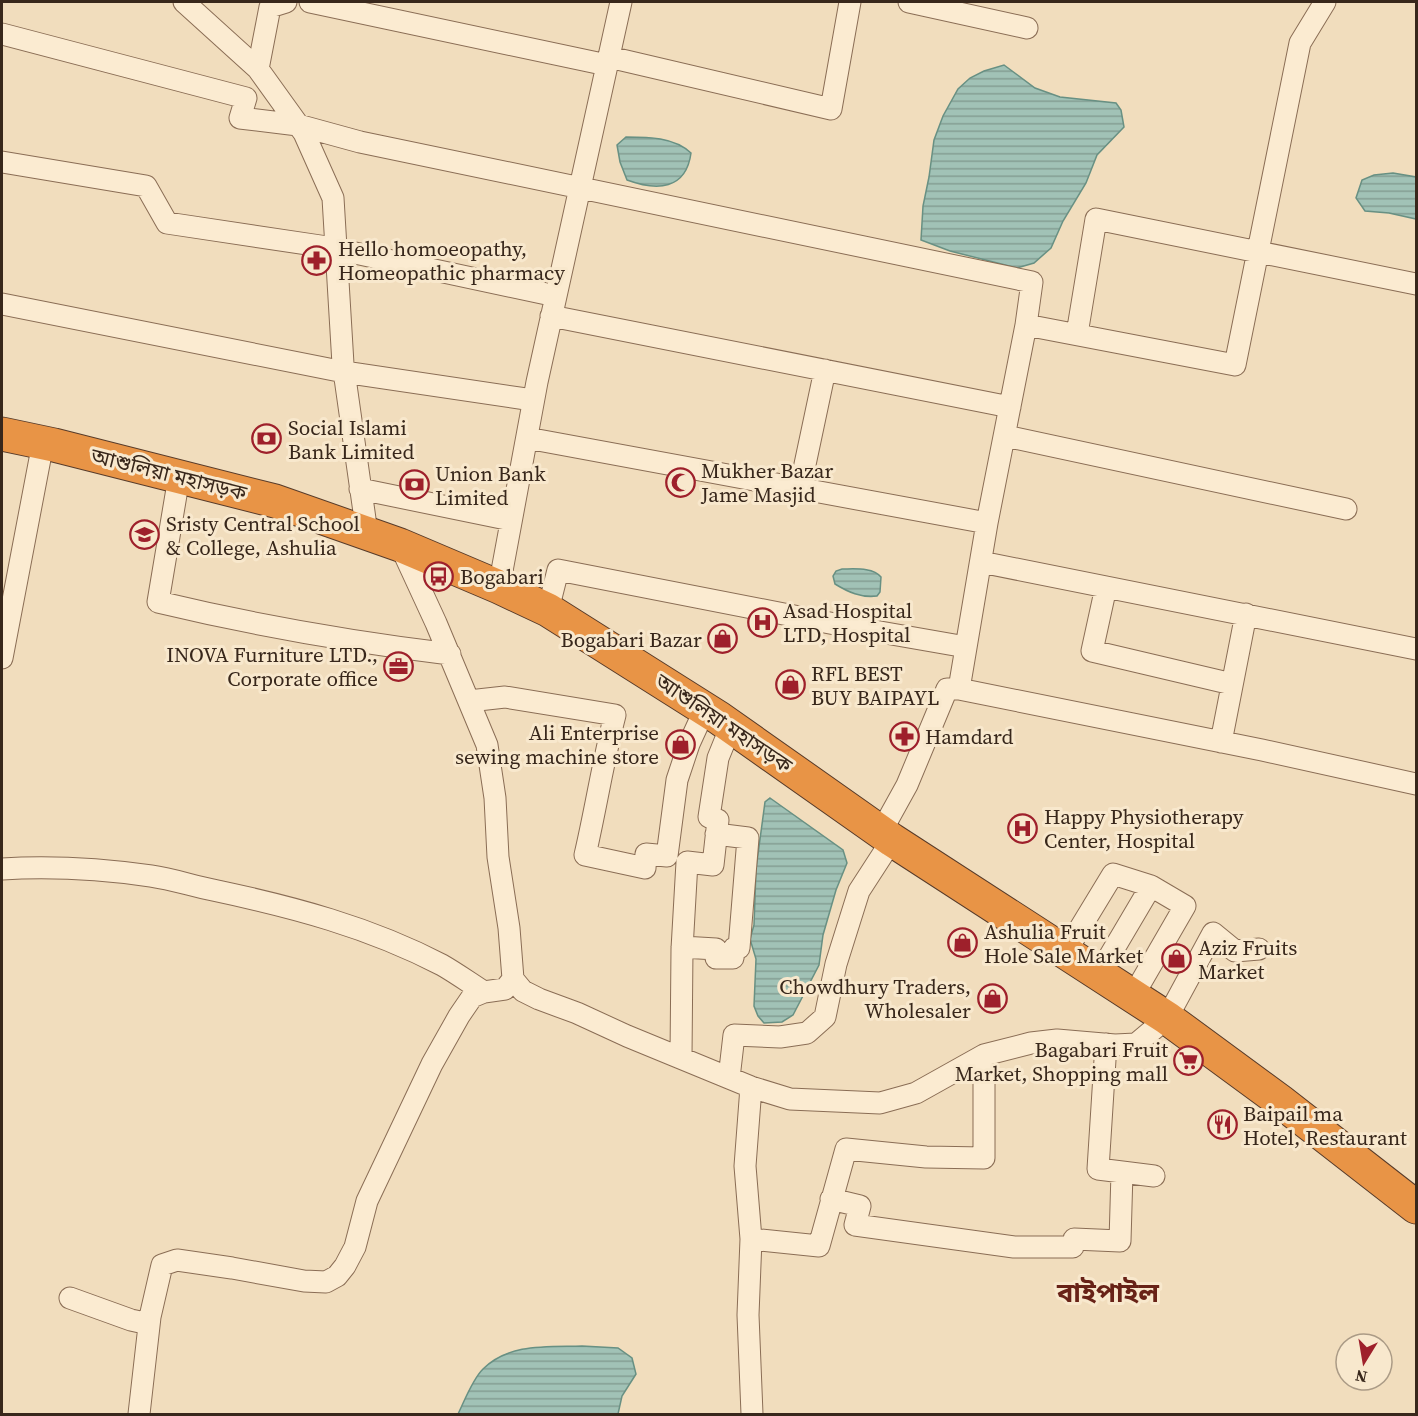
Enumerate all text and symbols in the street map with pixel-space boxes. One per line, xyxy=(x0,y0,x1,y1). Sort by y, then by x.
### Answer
place label: Hello homoeopathy, Homeopathic pharmacy xyxy=(338,234,565,287)
pharmacy icon: Hello homoeopathy, Homeopathic pharmacy xyxy=(301,244,333,276)
place label: Social Islami Bank Limited xyxy=(288,413,414,466)
bank icon: Social Islami Bank Limited xyxy=(251,423,283,455)
street label: আশুলিয়া মহাসড়ক xyxy=(87,440,251,508)
place label: Mukher Bazar Jame Masjid xyxy=(700,456,833,509)
place label: Union Bank Limited xyxy=(435,459,546,512)
mosque icon: Mukher Bazar Jame Masjid xyxy=(664,466,696,498)
bank icon: Union Bank Limited xyxy=(398,469,430,501)
place label: Sristy Central School & College, Ashulia xyxy=(166,509,360,562)
school or university icon: Sristy Central School & College, Ashulia xyxy=(129,519,161,551)
bus stop icon: Bogabari xyxy=(423,560,455,592)
place label: Bogabari xyxy=(460,562,544,591)
place label: Asad Hospital LTD, Hospital xyxy=(783,596,912,649)
hospital icon: Asad Hospital LTD, Hospital xyxy=(746,606,778,638)
shop icon: Bogabari Bazar xyxy=(707,623,739,655)
place label: Bogabari Bazar xyxy=(560,625,702,654)
place label: INOVA Furniture LTD., Corporate office xyxy=(166,640,378,693)
office icon: INOVA Furniture LTD., Corporate office xyxy=(383,650,415,682)
place label: RFL BEST BUY BAIPAYL xyxy=(811,659,939,712)
street label: আশুলিয়া মহাসড়ক xyxy=(649,666,799,780)
shop icon: RFL BEST BUY BAIPAYL xyxy=(774,669,806,701)
place label: Ali Enterprise sewing machine store xyxy=(455,718,659,771)
pharmacy icon: Hamdard xyxy=(888,720,920,752)
place label: Hamdard xyxy=(925,722,1014,751)
shop icon: Ali Enterprise sewing machine store xyxy=(664,728,696,760)
place label: Happy Physiotherapy Center, Hospital xyxy=(1044,802,1244,855)
hospital icon: Happy Physiotherapy Center, Hospital xyxy=(1007,812,1039,844)
place label: Ashulia Fruit Hole Sale Market xyxy=(984,917,1143,970)
shop icon: Ashulia Fruit Hole Sale Market xyxy=(947,927,979,959)
place label: Aziz Fruits Market xyxy=(1198,933,1297,986)
shop icon: Aziz Fruits Market xyxy=(1161,943,1193,975)
place label: Chowdhury Traders, Wholesaler xyxy=(779,972,971,1025)
shop icon: Chowdhury Traders, Wholesaler xyxy=(976,982,1008,1014)
place label: Bagabari Fruit Market, Shopping mall xyxy=(955,1035,1168,1088)
supermarket icon: Bagabari Fruit Market, Shopping mall xyxy=(1173,1045,1205,1077)
place label: Baipail ma Hotel, Restaurant xyxy=(1243,1099,1407,1152)
restaurant icon: Baipail ma Hotel, Restaurant xyxy=(1206,1109,1238,1141)
district label: বাইপাইল xyxy=(1056,1274,1159,1311)
north arrow xyxy=(1334,1332,1394,1392)
text: N xyxy=(1353,1365,1369,1389)

